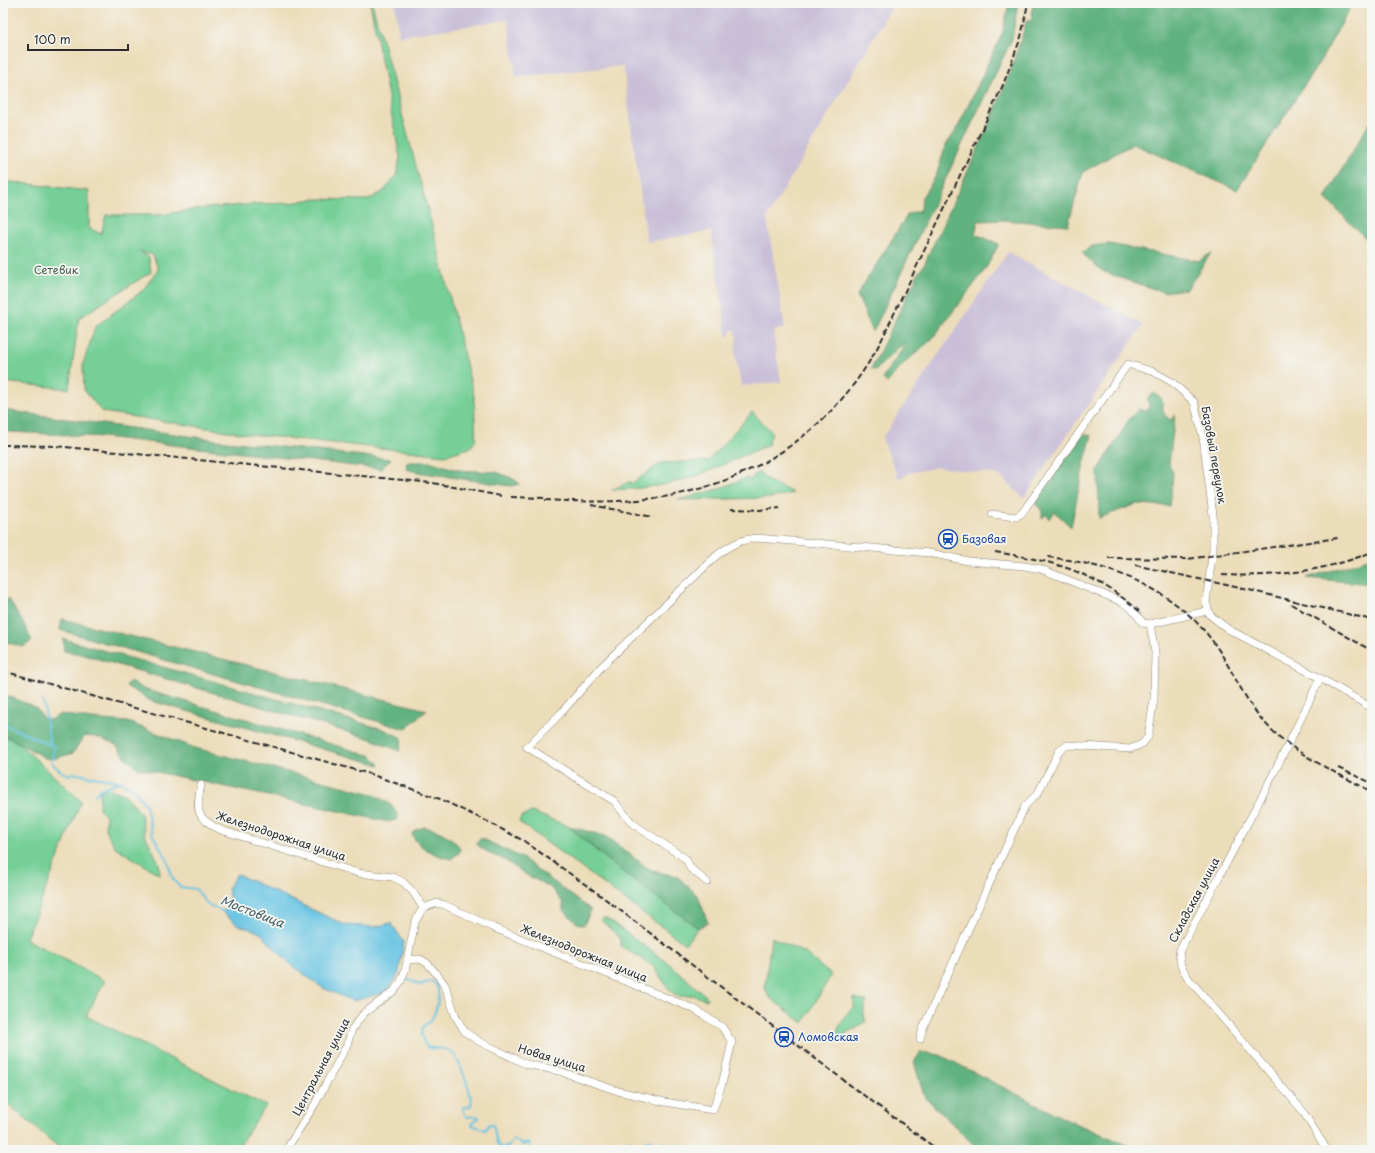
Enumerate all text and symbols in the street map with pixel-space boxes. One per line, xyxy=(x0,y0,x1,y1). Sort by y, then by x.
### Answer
scale bar xyxy=(28,26,128,52)
text: 100 m xyxy=(34,30,71,48)
park label: Сетевик xyxy=(34,261,79,278)
street label: Базовый переулок xyxy=(1198,405,1232,506)
station icon: Базовая xyxy=(937,528,959,550)
place label: Базовая xyxy=(962,530,1007,547)
street label: Железнодорожная улица xyxy=(214,806,348,865)
street label: Складская улица xyxy=(1164,854,1223,945)
water label: Мостовица xyxy=(218,891,287,932)
street label: Железнодорожная улица xyxy=(518,919,650,986)
street label: Центральная улица xyxy=(288,1015,354,1119)
station icon: Ломовская xyxy=(773,1026,795,1048)
place label: Ломовская xyxy=(798,1028,859,1045)
street label: Новая улица xyxy=(516,1039,588,1076)

